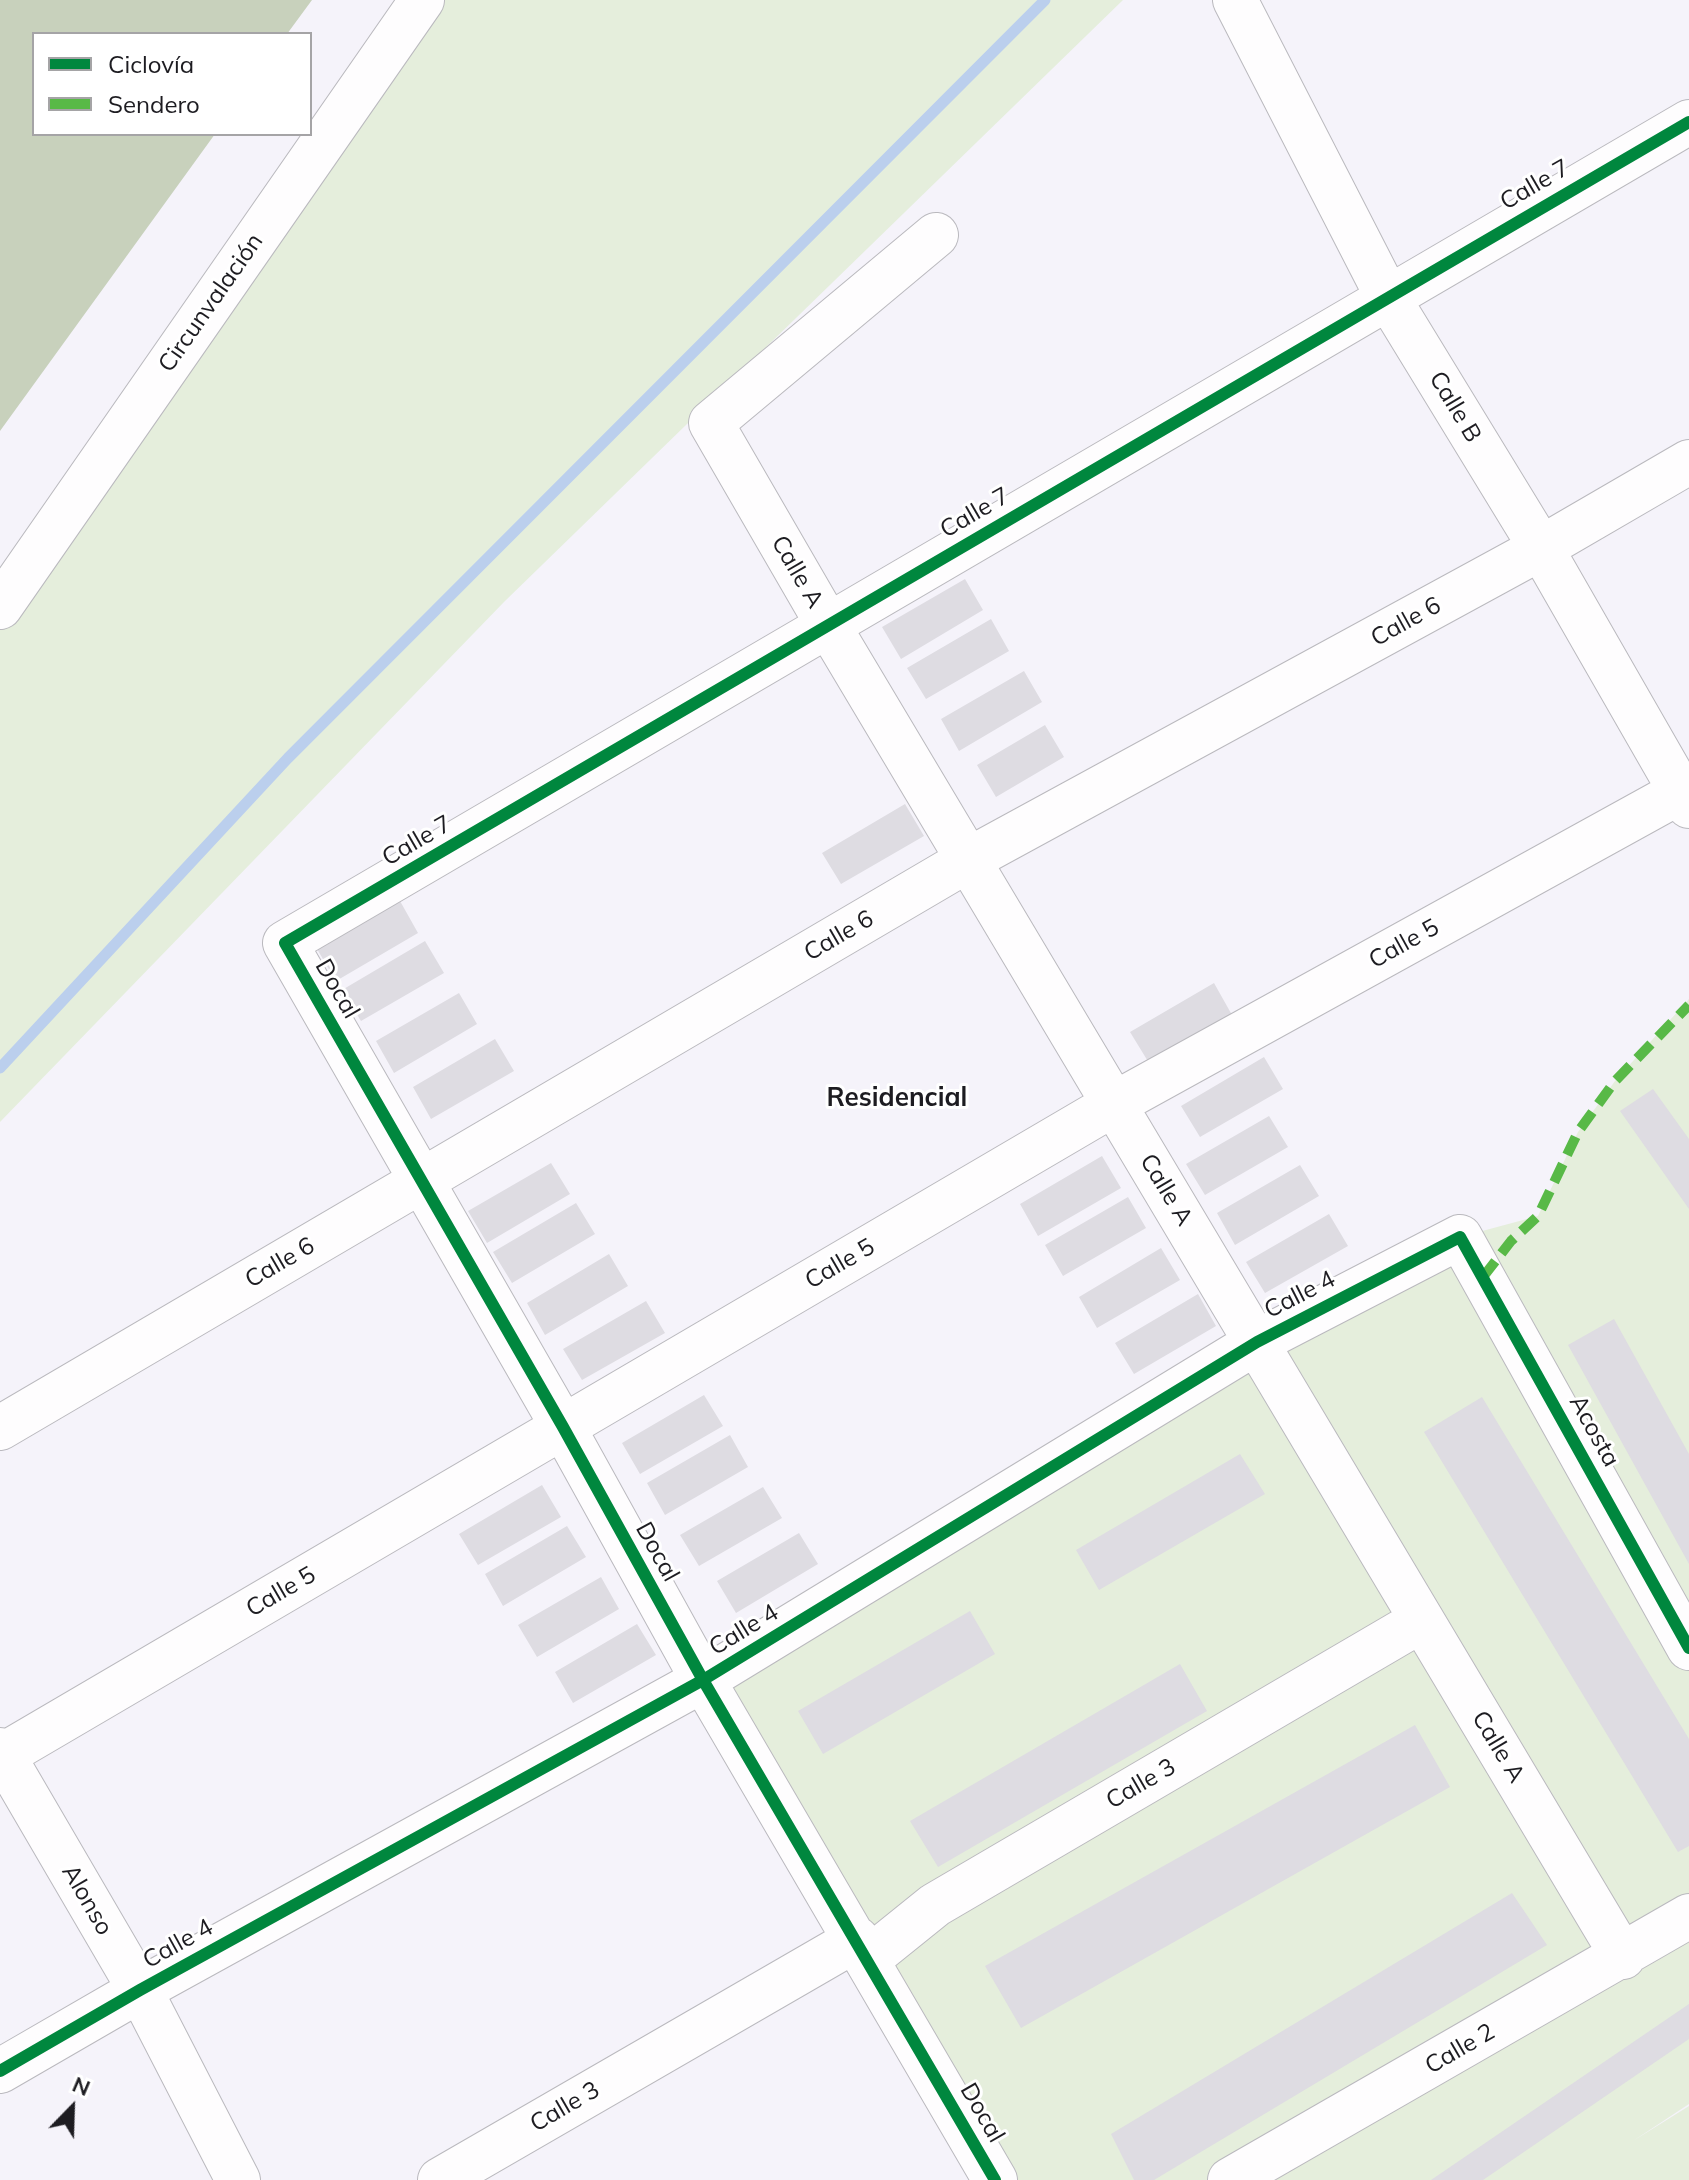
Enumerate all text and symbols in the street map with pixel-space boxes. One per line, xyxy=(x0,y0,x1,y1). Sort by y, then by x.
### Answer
legend xyxy=(32,32,312,136)
text: Ciclovía xyxy=(108,49,194,79)
text: Sendero xyxy=(108,89,200,119)
street label: Calle 7 xyxy=(1495,154,1575,216)
street label: Circunvalación xyxy=(153,228,269,378)
street label: Calle B xyxy=(1423,366,1487,448)
street label: Calle 7 xyxy=(935,482,1015,544)
street label: Calle A xyxy=(765,531,829,613)
street label: Calle 6 xyxy=(1366,591,1446,653)
street label: Calle 7 xyxy=(377,810,457,872)
street label: Calle 6 xyxy=(799,905,879,967)
street label: Calle 5 xyxy=(1364,913,1444,975)
street label: Docal xyxy=(309,954,365,1024)
district label: Residencial xyxy=(827,1082,967,1114)
street label: Calle A xyxy=(1133,1149,1199,1231)
street label: Calle 6 xyxy=(240,1232,320,1294)
street label: Calle 5 xyxy=(800,1233,880,1295)
street label: Calle 4 xyxy=(1260,1265,1340,1325)
street label: Acosta xyxy=(1563,1390,1625,1472)
street label: Docal xyxy=(629,1517,685,1587)
street label: Calle 5 xyxy=(241,1561,321,1623)
street label: Calle 4 xyxy=(704,1598,784,1662)
street label: Calle A xyxy=(1465,1706,1531,1788)
street label: Calle 3 xyxy=(1101,1753,1181,1815)
street label: Alonso xyxy=(55,1860,119,1940)
street label: Calle 4 xyxy=(138,1913,218,1975)
street label: Calle 2 xyxy=(1420,2018,1500,2080)
north arrow xyxy=(32,2068,112,2148)
text: N xyxy=(68,2070,94,2102)
street label: Calle 3 xyxy=(525,2076,605,2138)
street label: Docal xyxy=(954,2078,1010,2148)

